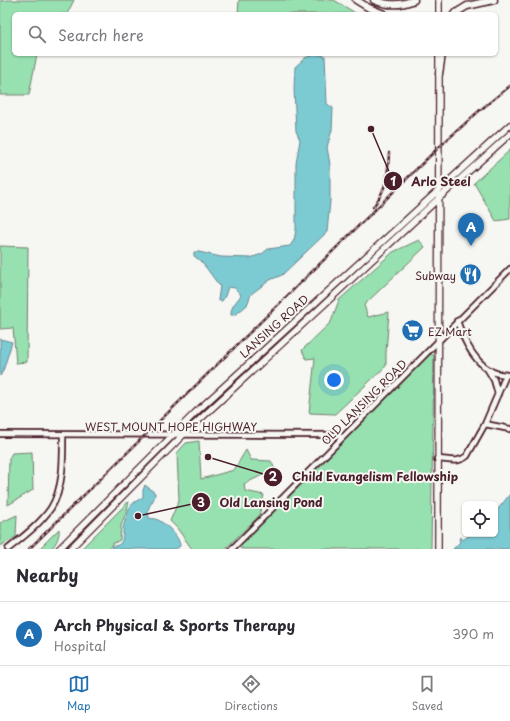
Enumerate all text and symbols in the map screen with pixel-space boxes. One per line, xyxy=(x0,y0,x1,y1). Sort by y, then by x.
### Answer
search box xyxy=(12,12,498,56)
icon: search xyxy=(26,23,48,45)
text: Search here xyxy=(58,23,144,46)
callout: Arlo Steel xyxy=(383,169,479,193)
text: 1 xyxy=(390,172,396,190)
text: Arlo Steel xyxy=(410,172,471,190)
pin: A xyxy=(458,213,484,246)
restaurant icon: Subway xyxy=(458,262,484,288)
place label: Subway xyxy=(415,267,456,284)
street label: LANSING ROAD xyxy=(236,290,312,362)
supermarket icon: EZ Mart xyxy=(400,318,426,344)
place label: EZ Mart xyxy=(428,323,472,340)
street label: OLD LANSING ROAD xyxy=(317,355,411,449)
your location xyxy=(324,370,344,390)
street label: WEST MOUNT HOPE HIGHWAY xyxy=(85,418,257,435)
callout: Child Evangelism Fellowship xyxy=(263,465,467,489)
text: 2 xyxy=(269,467,278,485)
text: Child Evangelism Fellowship xyxy=(292,467,458,485)
callout: Old Lansing Pond xyxy=(191,490,332,514)
text: 3 xyxy=(197,493,205,511)
text: Old Lansing Pond xyxy=(220,493,323,511)
map controls xyxy=(462,501,498,537)
button: locate xyxy=(462,501,498,537)
text: Nearby xyxy=(16,562,78,588)
text: Arch Physical & Sports Therapy xyxy=(54,613,295,636)
text: A xyxy=(24,624,34,643)
text: 390 m xyxy=(452,624,494,643)
text: Hospital xyxy=(54,636,106,655)
tab: Map xyxy=(67,673,90,714)
tab: Directions xyxy=(224,673,278,714)
tab: Saved xyxy=(412,673,443,714)

